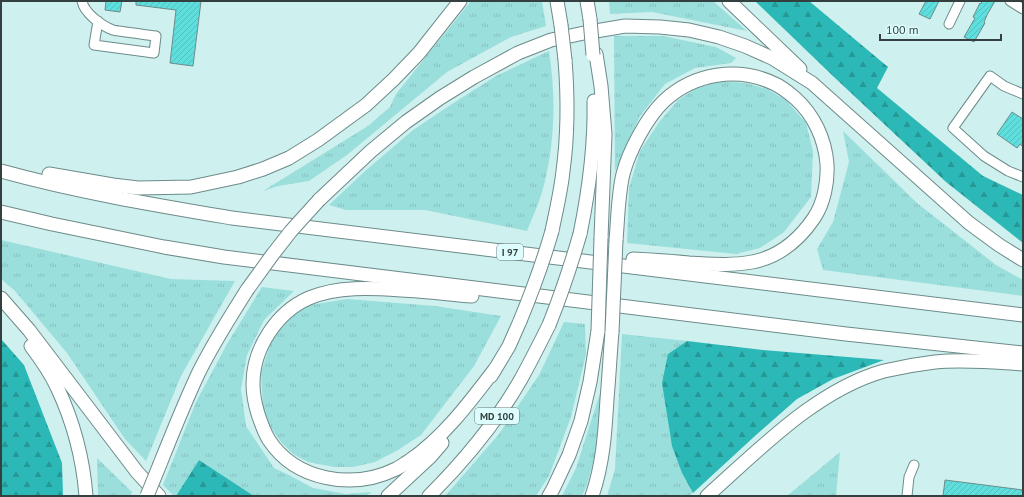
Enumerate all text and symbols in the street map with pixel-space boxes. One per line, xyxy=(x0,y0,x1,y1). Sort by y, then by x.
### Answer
scale bar xyxy=(880,16,1001,42)
text: 100 m xyxy=(886,22,919,37)
road number: I 97 xyxy=(497,244,523,260)
road number: MD 100 xyxy=(475,408,519,424)

